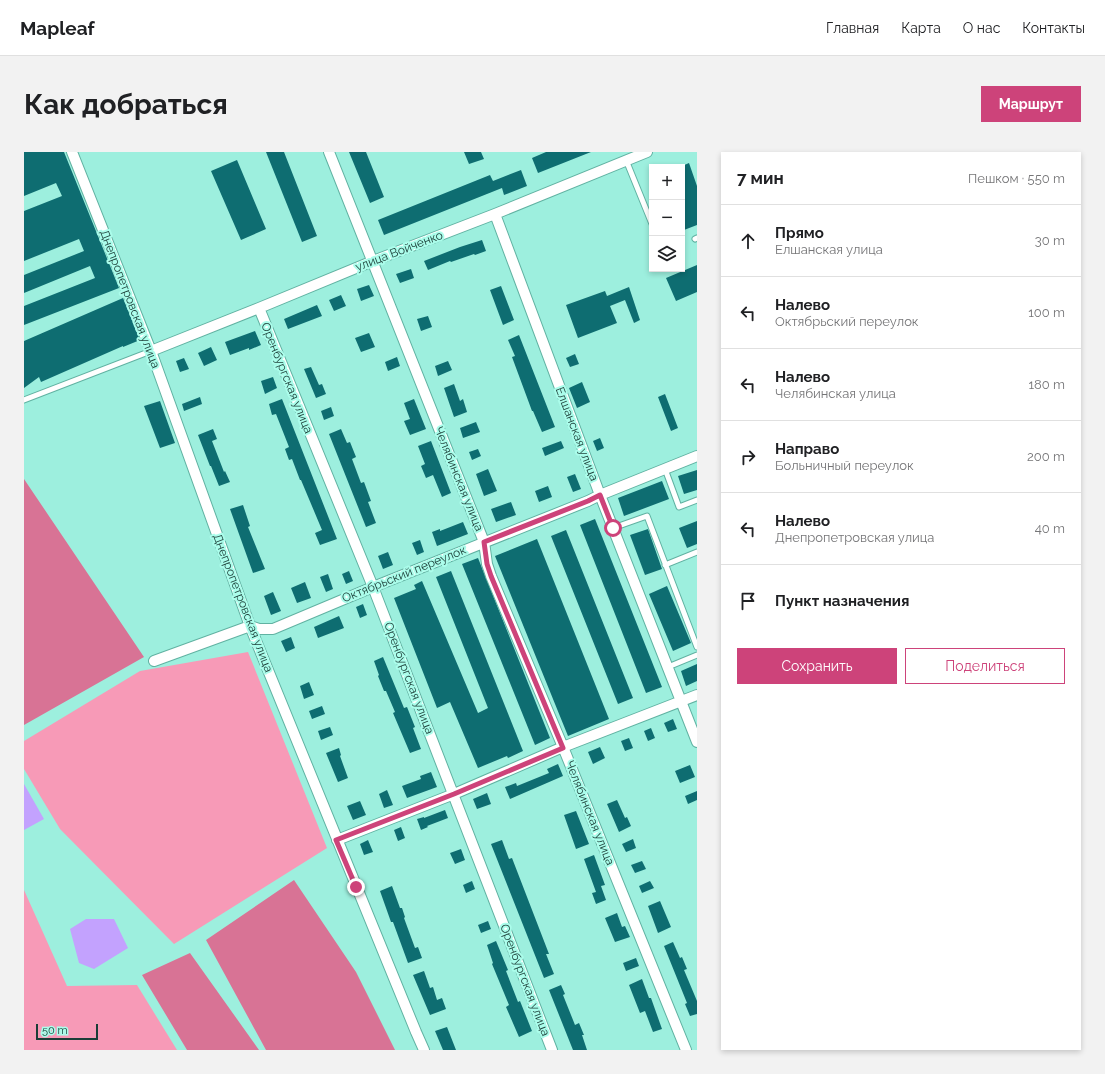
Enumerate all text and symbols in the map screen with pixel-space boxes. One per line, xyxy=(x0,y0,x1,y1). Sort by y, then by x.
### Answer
text: Mapleaf xyxy=(20,17,95,39)
text: Главная xyxy=(826,20,879,36)
text: Карта xyxy=(901,20,941,36)
text: О нас xyxy=(963,20,1000,36)
text: Контакты xyxy=(1022,20,1085,36)
button: Маршрут xyxy=(981,86,1081,122)
text: Как добраться xyxy=(24,88,228,121)
map controls xyxy=(649,164,685,272)
button: + xyxy=(649,164,685,200)
text: 7 мин xyxy=(737,168,784,188)
text: Пешком · 550 m xyxy=(968,171,1065,186)
button: − xyxy=(649,200,685,236)
text: Прямо xyxy=(775,224,824,242)
street label: Днепропетровская улица xyxy=(97,228,163,370)
street label: улица Войченко xyxy=(353,228,445,274)
icon: ahead xyxy=(737,230,759,252)
text: 30 m xyxy=(1035,233,1065,248)
button: layers xyxy=(649,236,685,272)
text: Елшанская улица xyxy=(775,242,883,257)
text: Налево xyxy=(775,296,830,314)
icon: left xyxy=(737,302,759,324)
text: 100 m xyxy=(1028,305,1065,320)
text: Октябрьский переулок xyxy=(775,314,919,329)
street label: Оренбургская улица xyxy=(258,320,316,436)
text: Налево xyxy=(775,368,830,386)
icon: left xyxy=(737,374,759,396)
text: 180 m xyxy=(1029,377,1065,392)
street label: Елшанская улица xyxy=(553,385,601,483)
text: Челябинская улица xyxy=(775,386,896,401)
street label: Челябинская улица xyxy=(432,425,486,533)
text: Направо xyxy=(775,440,839,458)
icon: right xyxy=(737,446,759,468)
text: 200 m xyxy=(1027,449,1065,464)
text: Больничный переулок xyxy=(775,458,914,473)
text: Налево xyxy=(775,512,830,530)
icon: left xyxy=(737,518,759,540)
route start xyxy=(604,519,622,537)
text: 40 m xyxy=(1035,521,1065,536)
text: Днепропетровская улица xyxy=(775,530,934,545)
street label: Днепропетровская улица xyxy=(210,532,276,674)
street label: Октябрьский переулок xyxy=(340,543,468,605)
icon: arrive xyxy=(737,590,759,612)
text: Пункт назначения xyxy=(775,592,909,610)
street label: Оренбургская улица xyxy=(381,620,437,736)
button: Сохранить xyxy=(737,648,897,684)
button: Поделиться xyxy=(905,648,1065,684)
street label: Челябинская улица xyxy=(563,759,617,867)
route end xyxy=(347,878,365,896)
street label: Оренбургская улица xyxy=(497,922,553,1038)
scale bar xyxy=(36,1022,98,1041)
text: 50 m xyxy=(42,1024,68,1037)

